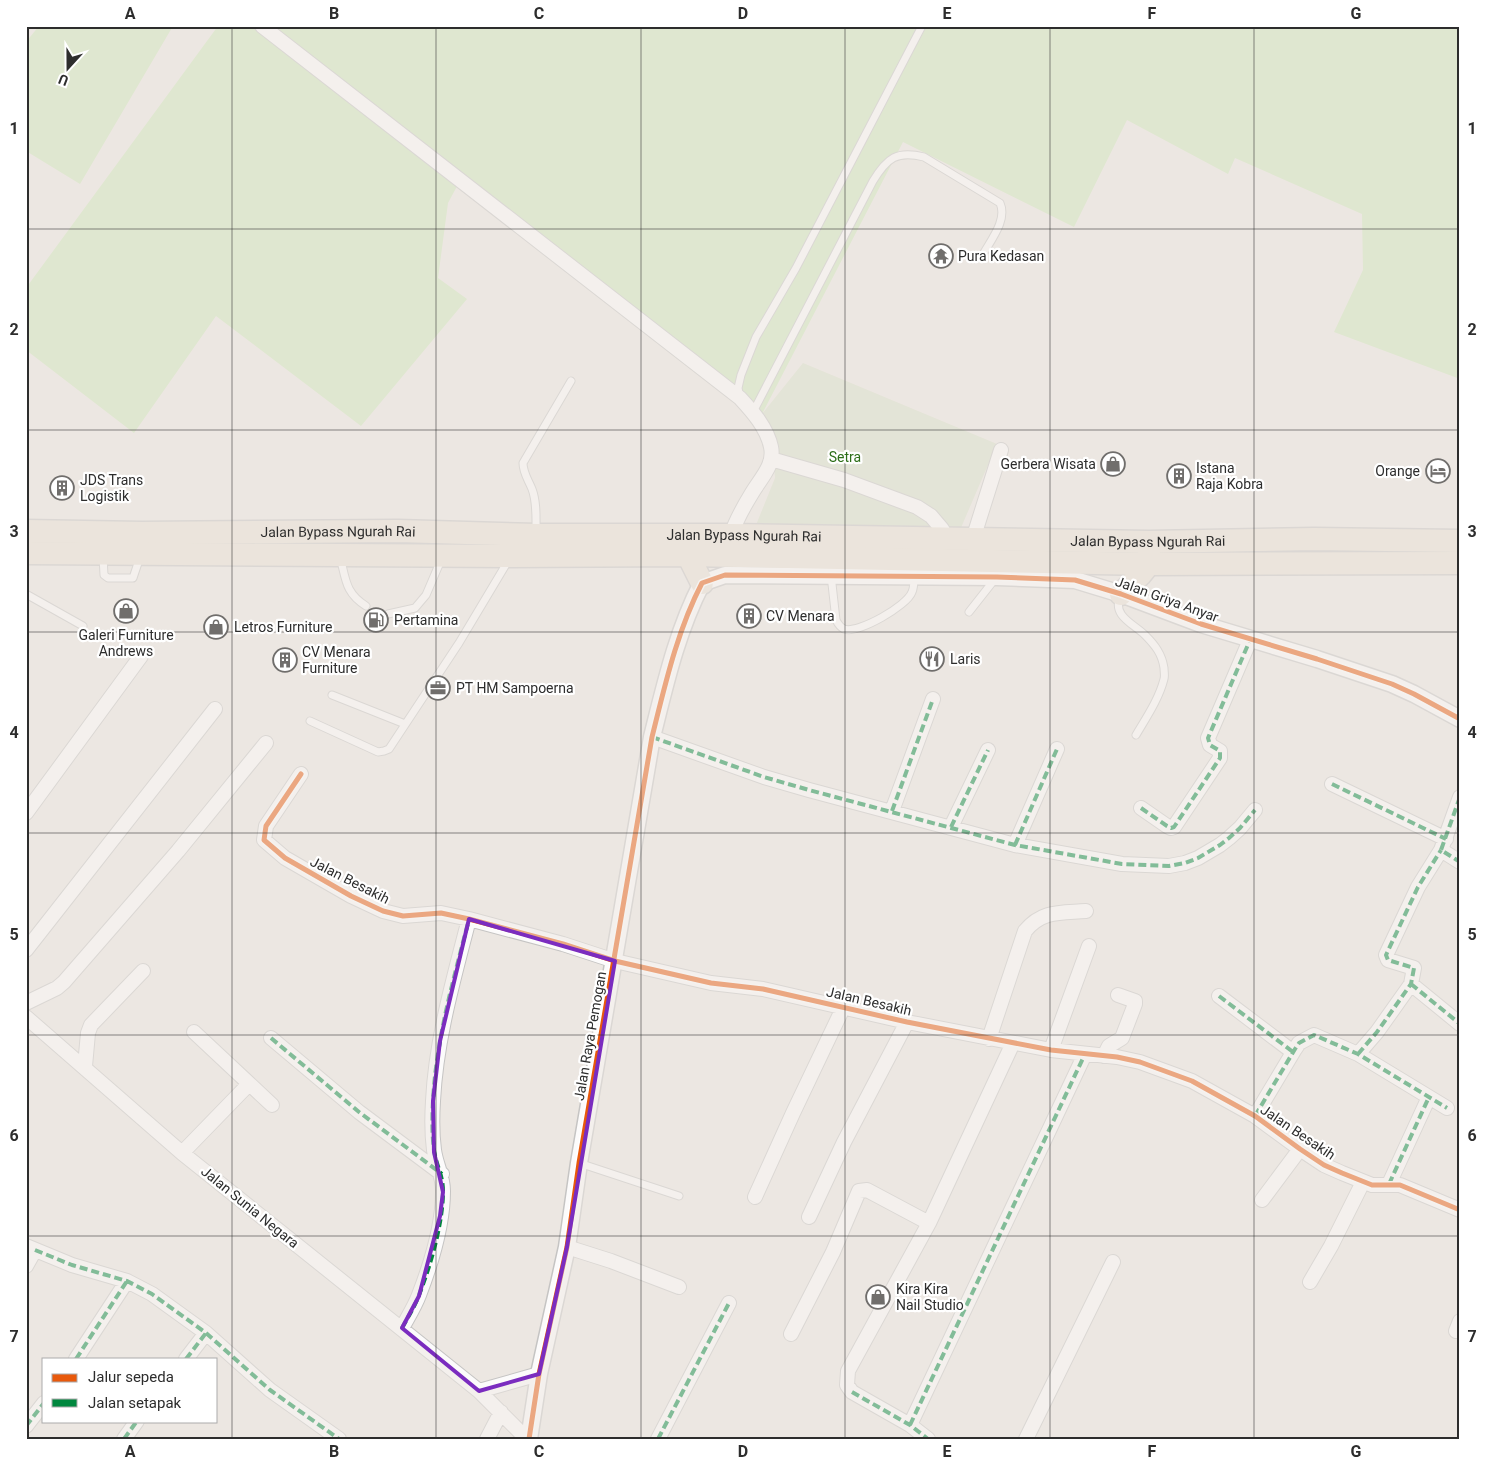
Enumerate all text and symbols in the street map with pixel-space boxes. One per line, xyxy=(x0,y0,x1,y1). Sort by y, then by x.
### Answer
text: A xyxy=(125,4,136,23)
text: B xyxy=(329,4,339,23)
text: C xyxy=(534,4,544,23)
text: D xyxy=(738,4,748,23)
text: E xyxy=(943,4,952,23)
text: F xyxy=(1148,4,1157,23)
text: G xyxy=(1351,4,1362,23)
north arrow xyxy=(42,42,92,92)
text: U xyxy=(56,71,71,89)
text: 1 xyxy=(9,119,19,138)
text: 1 xyxy=(1467,119,1477,138)
temple icon: Pura Kedasan xyxy=(928,243,954,269)
place label: Pura Kedasan xyxy=(958,248,1044,264)
text: 2 xyxy=(9,320,19,339)
text: 2 xyxy=(1467,320,1477,339)
park label: Setra xyxy=(829,449,861,465)
shop icon: Gerbera Wisata xyxy=(1100,451,1126,477)
place label: Gerbera Wisata xyxy=(1001,456,1096,472)
hotel icon: Orange xyxy=(1425,458,1451,484)
place label: Istana Raja Kobra xyxy=(1196,460,1263,492)
building icon: Istana Raja Kobra xyxy=(1166,463,1192,489)
place label: Orange xyxy=(1375,463,1420,479)
place label: JDS Trans Logistik xyxy=(80,472,143,504)
building icon: JDS Trans Logistik xyxy=(49,475,75,501)
text: 3 xyxy=(9,522,19,541)
text: 3 xyxy=(1467,522,1477,541)
street label: Jalan Bypass Ngurah Rai xyxy=(260,523,416,540)
street label: Jalan Bypass Ngurah Rai xyxy=(666,527,822,545)
street label: Jalan Bypass Ngurah Rai xyxy=(1070,533,1225,550)
street label: Jalan Griya Anyar xyxy=(1113,573,1221,625)
shop icon: Galeri Furniture Andrews xyxy=(113,598,139,624)
building icon: CV Menara xyxy=(736,603,762,629)
fuel station icon: Pertamina xyxy=(363,607,389,633)
place label: CV Menara xyxy=(766,608,835,624)
place label: Pertamina xyxy=(394,612,458,628)
shop icon: Letros Furniture xyxy=(203,614,229,640)
place label: Letros Furniture xyxy=(234,619,332,635)
place label: Galeri Furniture Andrews xyxy=(78,627,174,659)
place label: CV Menara Furniture xyxy=(302,644,371,676)
restaurant icon: Laris xyxy=(919,646,945,672)
building icon: CV Menara Furniture xyxy=(272,647,298,673)
place label: Laris xyxy=(950,651,981,667)
office icon: PT HM Sampoerna xyxy=(425,675,451,701)
place label: PT HM Sampoerna xyxy=(456,680,574,696)
text: 4 xyxy=(9,723,19,742)
text: 4 xyxy=(1467,723,1477,742)
street label: Jalan Besakih xyxy=(308,853,392,907)
text: 5 xyxy=(9,925,19,944)
text: 5 xyxy=(1467,925,1477,944)
street label: Jalan Raya Pemogan xyxy=(571,970,609,1102)
street label: Jalan Besakih xyxy=(825,983,913,1019)
street label: Jalan Besakih xyxy=(1258,1101,1338,1163)
text: 6 xyxy=(9,1126,19,1145)
text: 6 xyxy=(1467,1126,1477,1145)
street label: Jalan Sunia Negara xyxy=(198,1163,302,1251)
place label: Kira Kira Nail Studio xyxy=(896,1281,964,1313)
shop icon: Kira Kira Nail Studio xyxy=(865,1284,891,1310)
text: 7 xyxy=(9,1327,19,1346)
text: 7 xyxy=(1467,1327,1477,1346)
legend xyxy=(42,1358,218,1422)
text: Jalur sepeda xyxy=(88,1368,174,1386)
text: Jalan setapak xyxy=(88,1394,182,1412)
text: A xyxy=(125,1442,136,1461)
text: B xyxy=(329,1442,339,1461)
text: C xyxy=(534,1442,544,1461)
text: D xyxy=(738,1442,748,1461)
text: E xyxy=(943,1442,952,1461)
text: F xyxy=(1148,1442,1157,1461)
text: G xyxy=(1351,1442,1362,1461)

